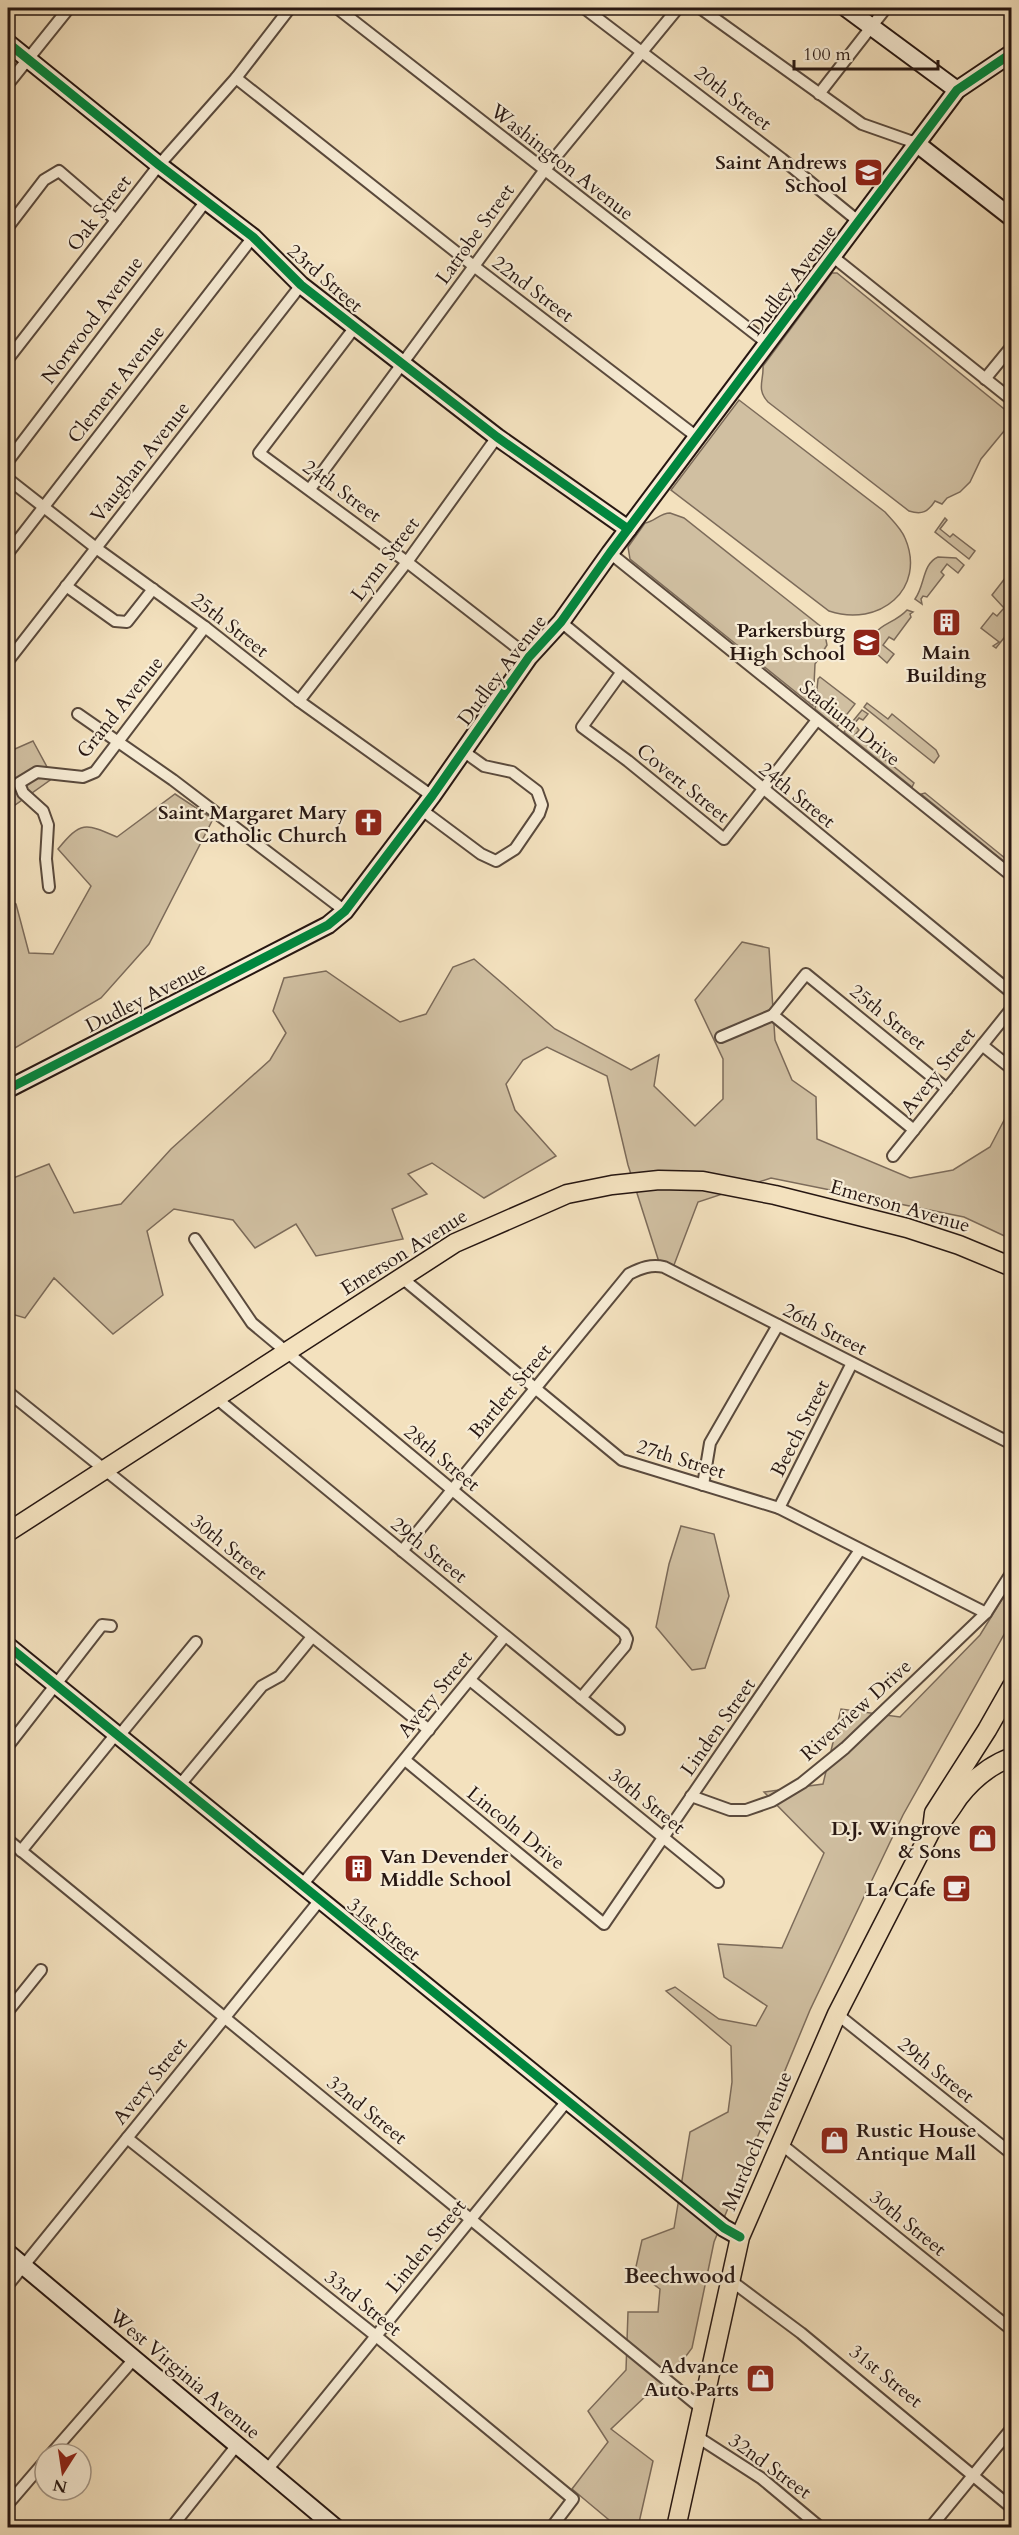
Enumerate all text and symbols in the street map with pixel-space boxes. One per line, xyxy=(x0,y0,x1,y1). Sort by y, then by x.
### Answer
scale bar xyxy=(794,33,938,71)
text: 100 m xyxy=(803,42,851,67)
street label: 20th Street xyxy=(689,59,778,137)
street label: Washington Avenue xyxy=(484,97,639,227)
place label: Saint Andrews School xyxy=(715,149,847,199)
school or university icon: Saint Andrews School xyxy=(852,157,884,189)
street label: Oak Street xyxy=(61,169,138,257)
street label: Latrobe Street xyxy=(429,178,521,290)
street label: Dudley Avenue xyxy=(741,219,843,341)
street label: 23rd Street xyxy=(281,238,369,319)
street label: 22nd Street xyxy=(487,249,580,329)
street label: Norwood Avenue xyxy=(35,250,149,390)
street label: Clement Avenue xyxy=(61,319,171,449)
street label: Vaughan Avenue xyxy=(84,396,196,528)
street label: 24th Street xyxy=(297,453,387,529)
street label: Lynn Street xyxy=(344,511,426,607)
street label: 25th Street xyxy=(186,586,275,664)
building icon: Main Building xyxy=(930,606,962,638)
street label: Dudley Avenue xyxy=(451,609,553,731)
place label: Parkersburg High School xyxy=(729,617,845,667)
school or university icon: Parkersburg High School xyxy=(850,626,882,658)
place label: Main Building xyxy=(906,639,986,689)
street label: Grand Avenue xyxy=(70,650,170,764)
street label: Stadium Drive xyxy=(794,674,906,772)
street label: Covert Street xyxy=(631,737,736,829)
street label: 24th Street xyxy=(753,756,841,835)
place label: Saint Margaret Mary Catholic Church xyxy=(158,799,348,849)
church icon: Saint Margaret Mary Catholic Church xyxy=(352,807,384,839)
street label: Dudley Avenue xyxy=(81,955,211,1039)
street label: 25th Street xyxy=(844,978,932,1057)
street label: Avery Street xyxy=(895,1021,982,1120)
street label: Emerson Avenue xyxy=(827,1173,973,1239)
street label: Emerson Avenue xyxy=(335,1202,473,1302)
street label: 26th Street xyxy=(778,1296,872,1362)
street label: Bartlett Street xyxy=(462,1337,558,1444)
street label: Beech Street xyxy=(764,1374,836,1481)
street label: 28th Street xyxy=(398,1418,486,1498)
street label: 27th Street xyxy=(633,1433,729,1485)
street label: 30th Street xyxy=(185,1508,273,1587)
street label: 29th Street xyxy=(385,1511,473,1590)
street label: Avery Street xyxy=(392,1644,479,1743)
street label: Riverview Drive xyxy=(795,1653,917,1767)
street label: Linden Street xyxy=(674,1672,762,1781)
street label: 30th Street xyxy=(603,1762,691,1841)
street label: Lincoln Drive xyxy=(461,1780,571,1876)
place label: D.J. Wingrove & Sons xyxy=(831,1815,961,1865)
shop icon: D.J. Wingrove & Sons xyxy=(966,1823,998,1855)
place label: Van Devender Middle School xyxy=(380,1843,512,1893)
building icon: Van Devender Middle School xyxy=(343,1852,375,1884)
cafe icon: La Cafe xyxy=(941,1873,973,1905)
place label: La Cafe xyxy=(866,1876,936,1903)
street label: 31st Street xyxy=(342,1891,427,1967)
street label: Avery Street xyxy=(107,2031,194,2130)
street label: 29th Street xyxy=(892,2031,980,2110)
street label: Murdoch Avenue xyxy=(715,2067,799,2215)
street label: 32nd Street xyxy=(321,2069,413,2151)
place label: Rustic House Antique Mall xyxy=(856,2117,977,2167)
shop icon: Rustic House Antique Mall xyxy=(819,2125,851,2157)
street label: 30th Street xyxy=(864,2184,952,2263)
street label: Linden Street xyxy=(380,2193,473,2299)
district label: Beechwood xyxy=(624,2262,736,2291)
street label: 33rd Street xyxy=(319,2264,408,2343)
street label: West Virginia Avenue xyxy=(103,2302,266,2445)
street label: 31st Street xyxy=(844,2338,929,2414)
place label: Advance Auto Parts xyxy=(644,2353,739,2403)
shop icon: Advance Auto Parts xyxy=(744,2362,776,2394)
street label: 32nd Street xyxy=(723,2427,817,2506)
north arrow xyxy=(33,2442,93,2502)
text: N xyxy=(51,2473,69,2498)

